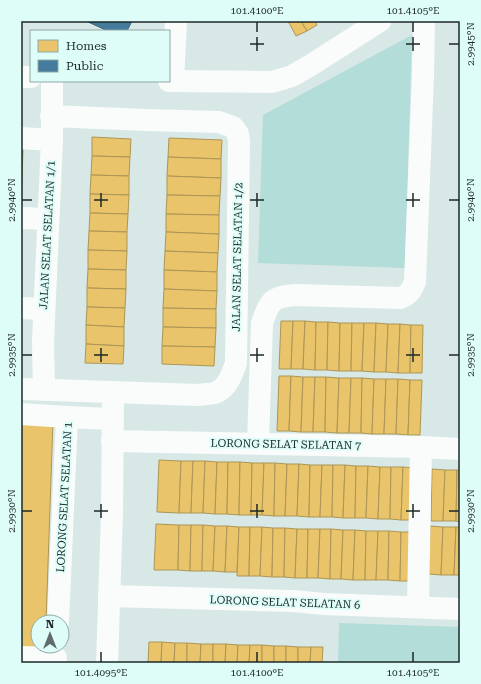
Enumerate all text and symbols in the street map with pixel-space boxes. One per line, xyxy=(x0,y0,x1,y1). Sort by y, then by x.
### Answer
text: 101.4100°E xyxy=(230,5,284,16)
text: 101.4105°E xyxy=(386,5,440,16)
text: 2.9945°N xyxy=(465,22,476,66)
legend xyxy=(30,30,170,82)
text: Homes xyxy=(66,39,107,53)
text: Public xyxy=(66,59,104,73)
street label: JALAN SELAT SELATAN 1/1 xyxy=(37,160,58,310)
text: 2.9940°N xyxy=(6,178,17,222)
text: 2.9940°N xyxy=(465,178,476,222)
street label: JALAN SELAT SELATAN 1/2 xyxy=(230,182,245,332)
text: 2.9935°N xyxy=(6,333,17,377)
text: 2.9935°N xyxy=(465,333,476,377)
street label: LORONG SELAT SELATAN 1 xyxy=(54,421,75,573)
street label: LORONG SELAT SELATAN 7 xyxy=(211,437,361,452)
text: 2.9930°N xyxy=(6,489,17,533)
text: 2.9930°N xyxy=(465,489,476,533)
street label: LORONG SELAT SELATAN 6 xyxy=(209,593,360,612)
north arrow xyxy=(30,614,70,654)
text: N xyxy=(46,618,55,631)
text: 101.4095°E xyxy=(74,667,128,678)
text: 101.4100°E xyxy=(230,667,284,678)
text: 101.4105°E xyxy=(386,667,440,678)

